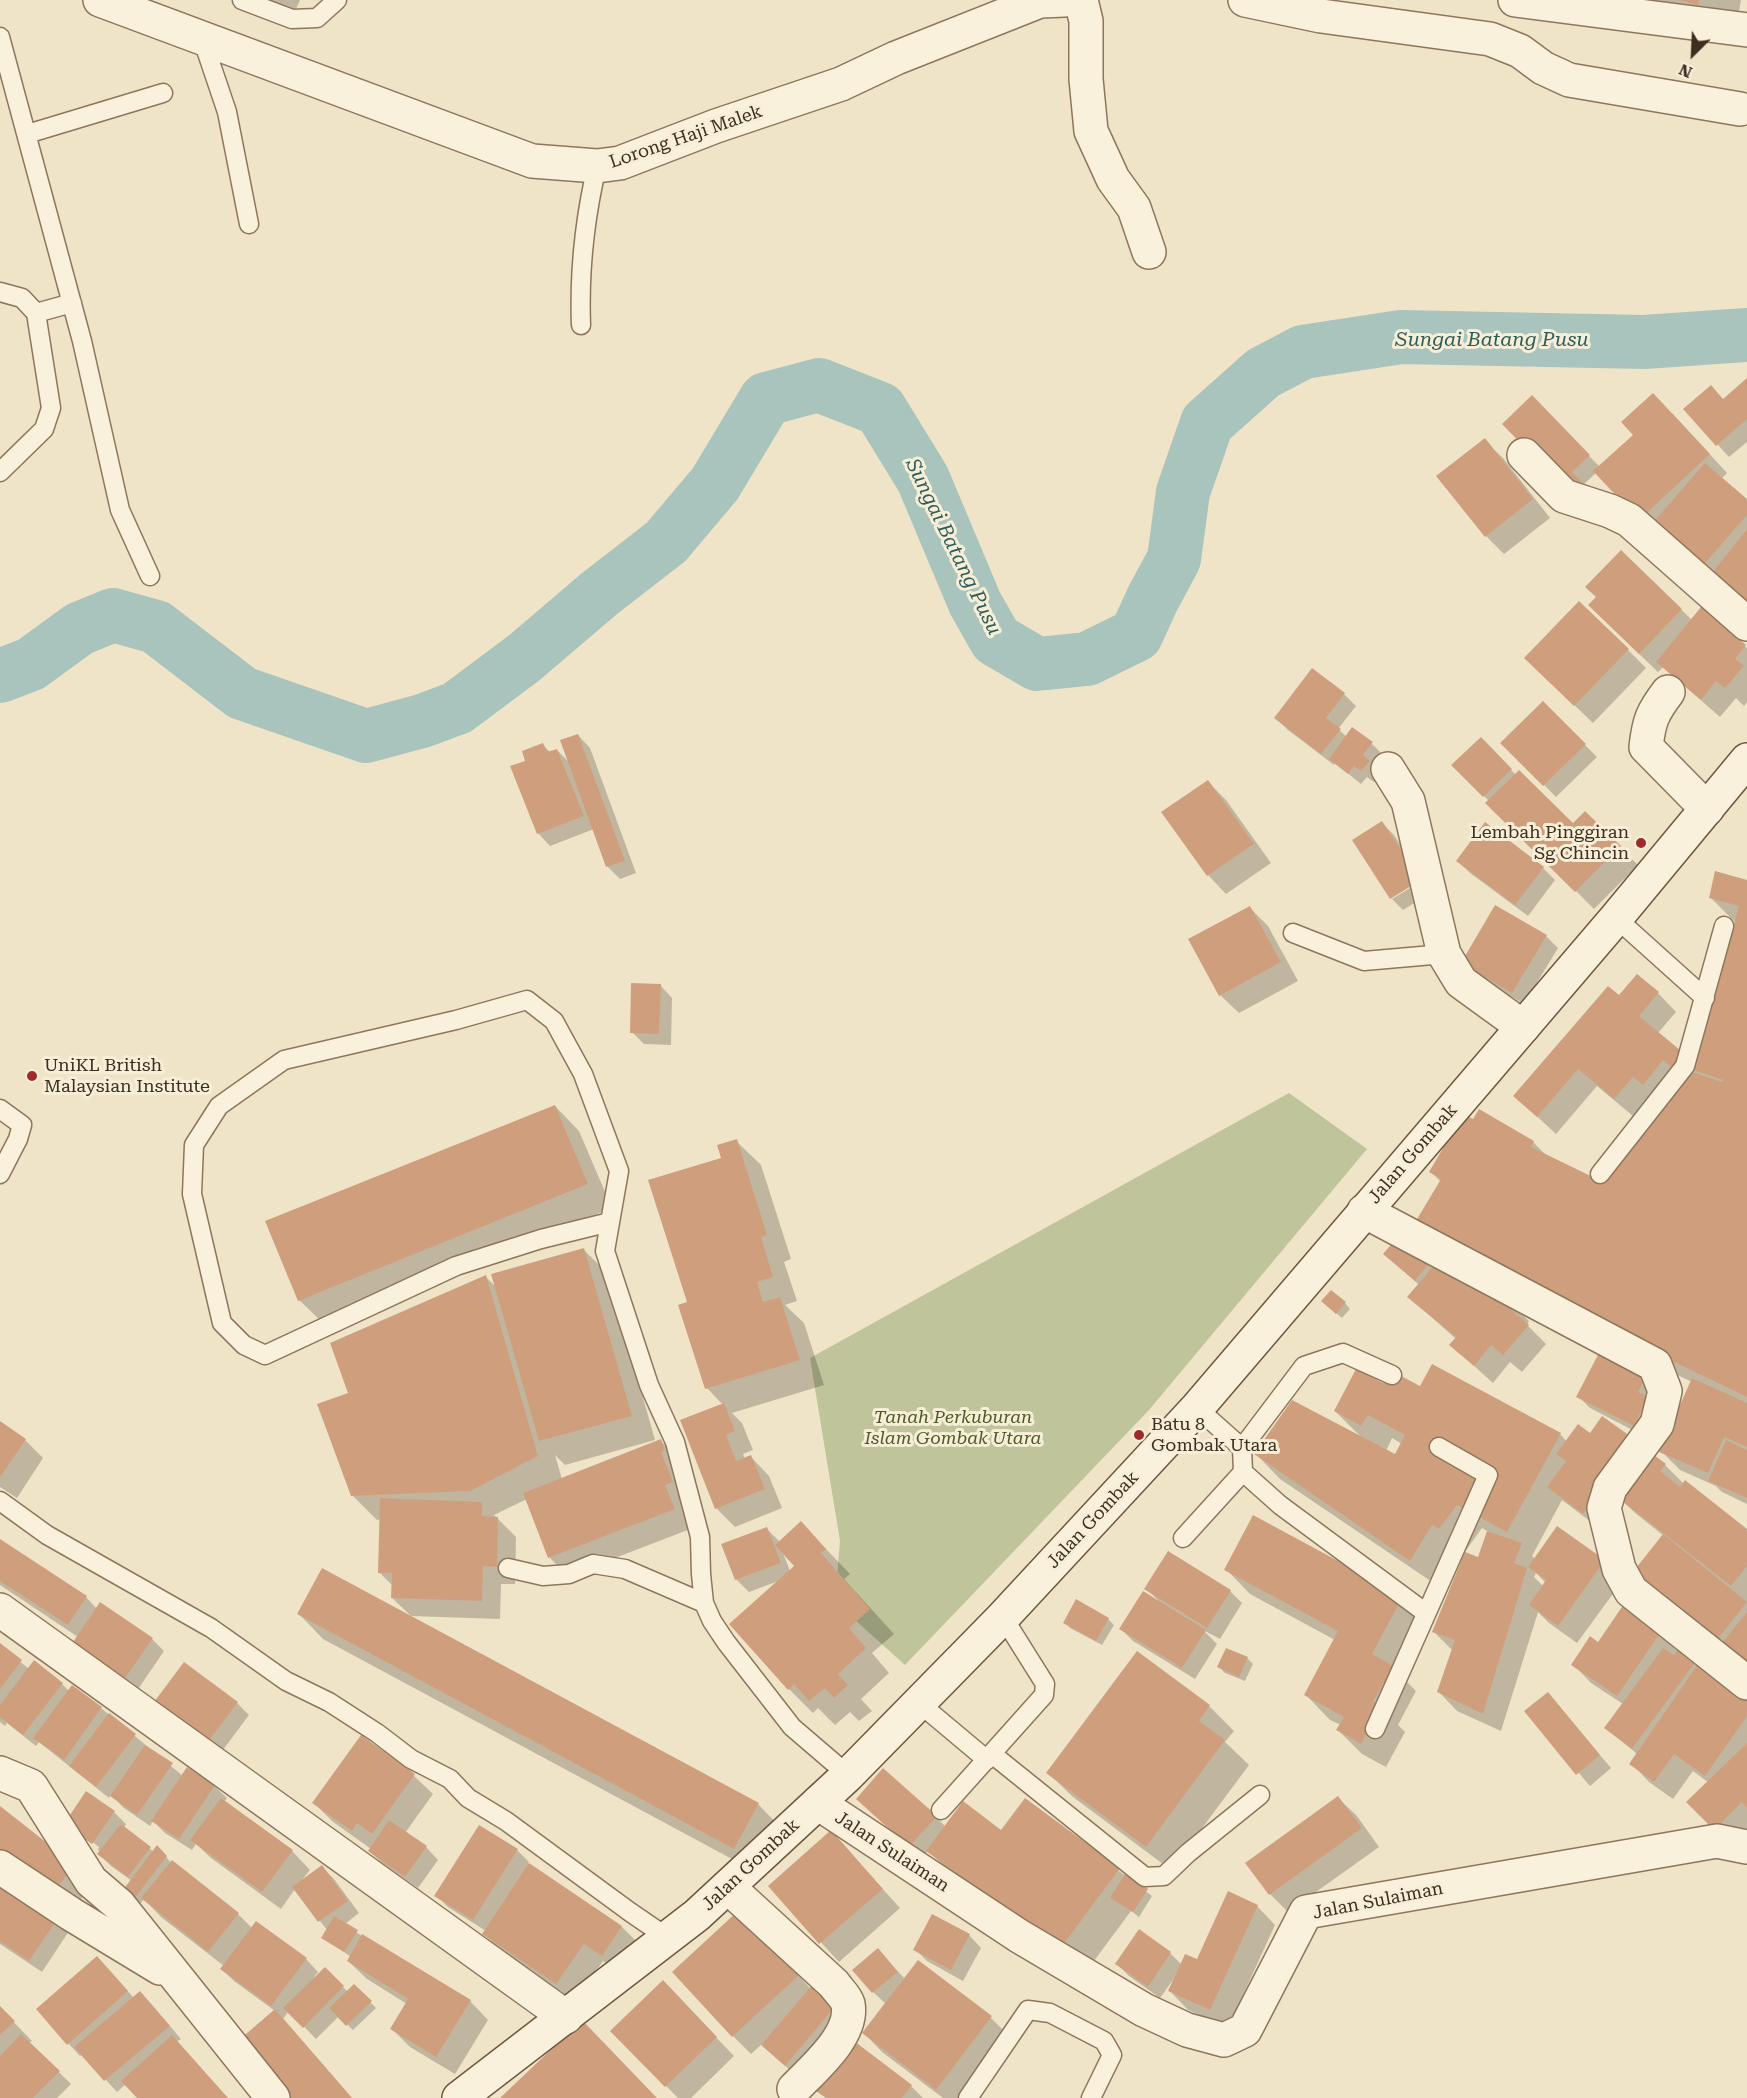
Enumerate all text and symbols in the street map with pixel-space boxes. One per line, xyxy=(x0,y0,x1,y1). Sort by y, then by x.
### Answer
north arrow xyxy=(1663,24,1723,84)
text: N xyxy=(1676,60,1695,82)
street label: Lorong Haji Malek xyxy=(607,101,765,173)
water label: Sungai Batang Pusu xyxy=(1395,328,1589,352)
water label: Sungai Batang Pusu xyxy=(900,455,1006,639)
place label: Lembah Pinggiran Sg Chincin xyxy=(1470,822,1629,864)
marker: Lembah Pinggiran Sg Chincin xyxy=(1634,836,1648,850)
place label: UniKL British Malaysian Institute xyxy=(44,1055,210,1098)
marker: UniKL British Malaysian Institute xyxy=(25,1069,39,1083)
street label: Jalan Gombak xyxy=(1364,1100,1462,1208)
park label: Tanah Perkuburan Islam Gombak Utara xyxy=(865,1407,1041,1450)
place label: Batu 8 Gombak Utara xyxy=(1151,1414,1277,1456)
marker: Batu 8 Gombak Utara xyxy=(1132,1428,1146,1442)
street label: Jalan Gombak xyxy=(1042,1467,1144,1573)
street label: Jalan Sulaiman xyxy=(831,1807,953,1897)
street label: Jalan Gombak xyxy=(698,1814,804,1916)
street label: Jalan Sulaiman xyxy=(1311,1878,1445,1924)

